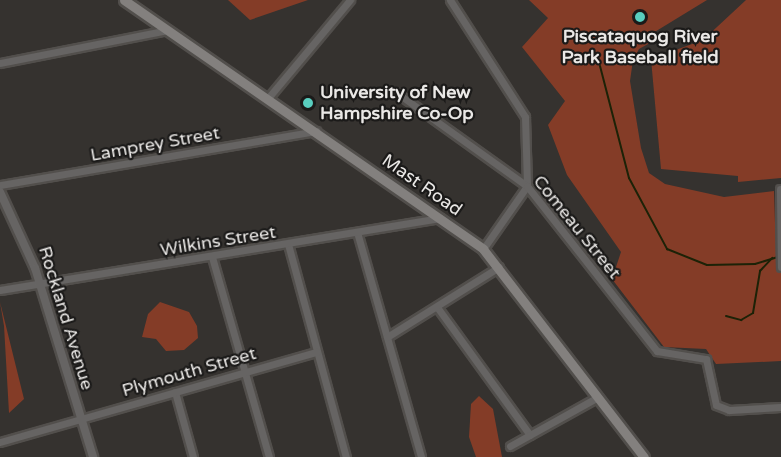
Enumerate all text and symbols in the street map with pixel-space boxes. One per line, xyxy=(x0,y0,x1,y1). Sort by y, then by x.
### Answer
marker: Piscataquog River Park Baseball field xyxy=(633,10,647,24)
place label: Piscataquog River Park Baseball field xyxy=(561,26,719,68)
place label: University of New Hampshire Co-Op xyxy=(320,82,473,124)
marker: University of New Hampshire Co-Op xyxy=(301,96,315,110)
street label: Lamprey Street xyxy=(89,122,221,166)
street label: Mast Road xyxy=(378,150,466,220)
street label: Comeau Street xyxy=(529,171,625,283)
street label: Wilkins Street xyxy=(159,221,277,261)
street label: Rockland Avenue xyxy=(34,244,98,392)
street label: Plymouth Street xyxy=(119,343,259,401)

